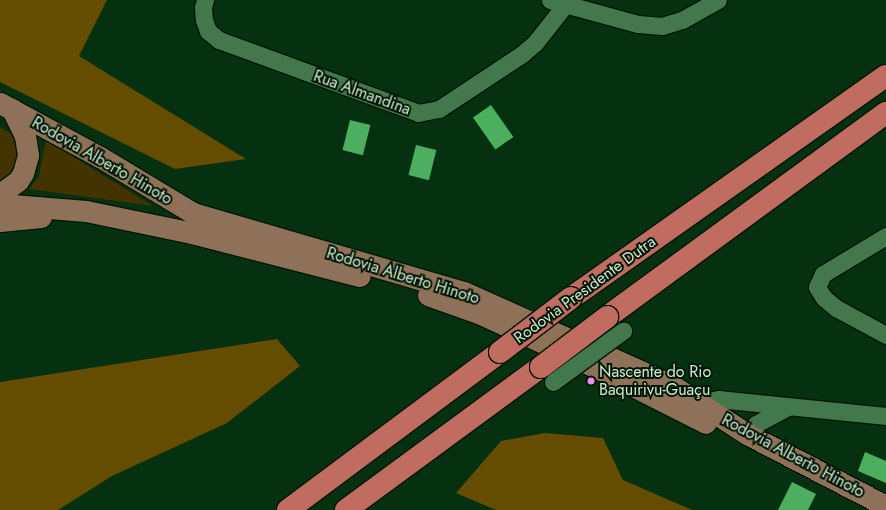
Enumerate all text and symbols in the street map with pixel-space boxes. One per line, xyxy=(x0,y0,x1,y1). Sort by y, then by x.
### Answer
street label: Rua Almandina xyxy=(311,67,413,119)
street label: Rodovia Alberto Hinoto xyxy=(28,113,176,209)
street label: Rodovia Presidente Dutra xyxy=(510,232,660,348)
street label: Rodovia Alberto Hinoto xyxy=(324,244,482,308)
place label: Nascente do Rio Baquirivu-Guaçu xyxy=(599,362,711,400)
marker: Nascente do Rio Baquirivu-Guaçu xyxy=(586,376,596,386)
street label: Rodovia Alberto Hinoto xyxy=(718,410,868,502)

